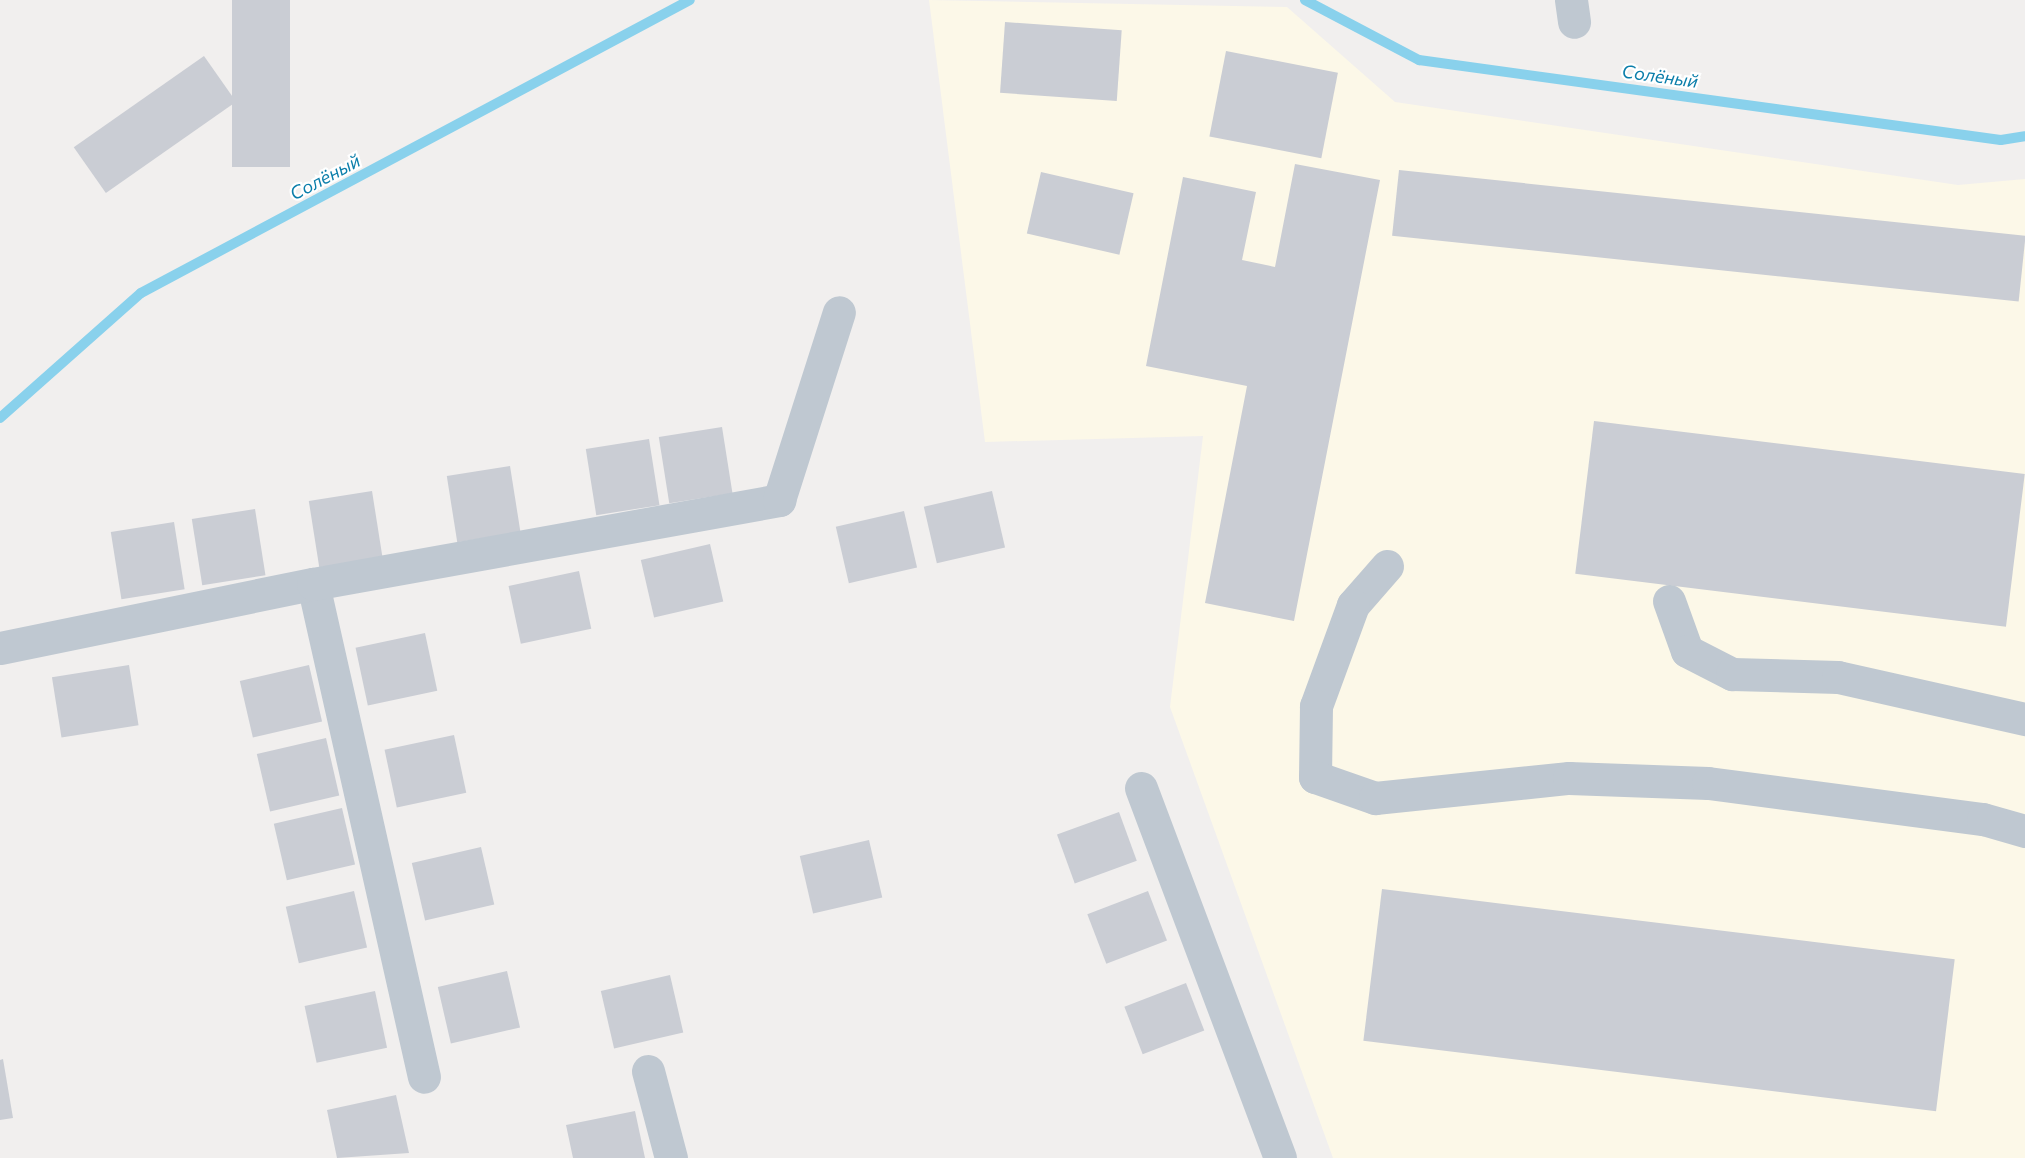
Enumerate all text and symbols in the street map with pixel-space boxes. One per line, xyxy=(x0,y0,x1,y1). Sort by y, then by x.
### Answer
water label: Солёный xyxy=(1621,60,1699,92)
water label: Солёный xyxy=(286,150,364,204)

